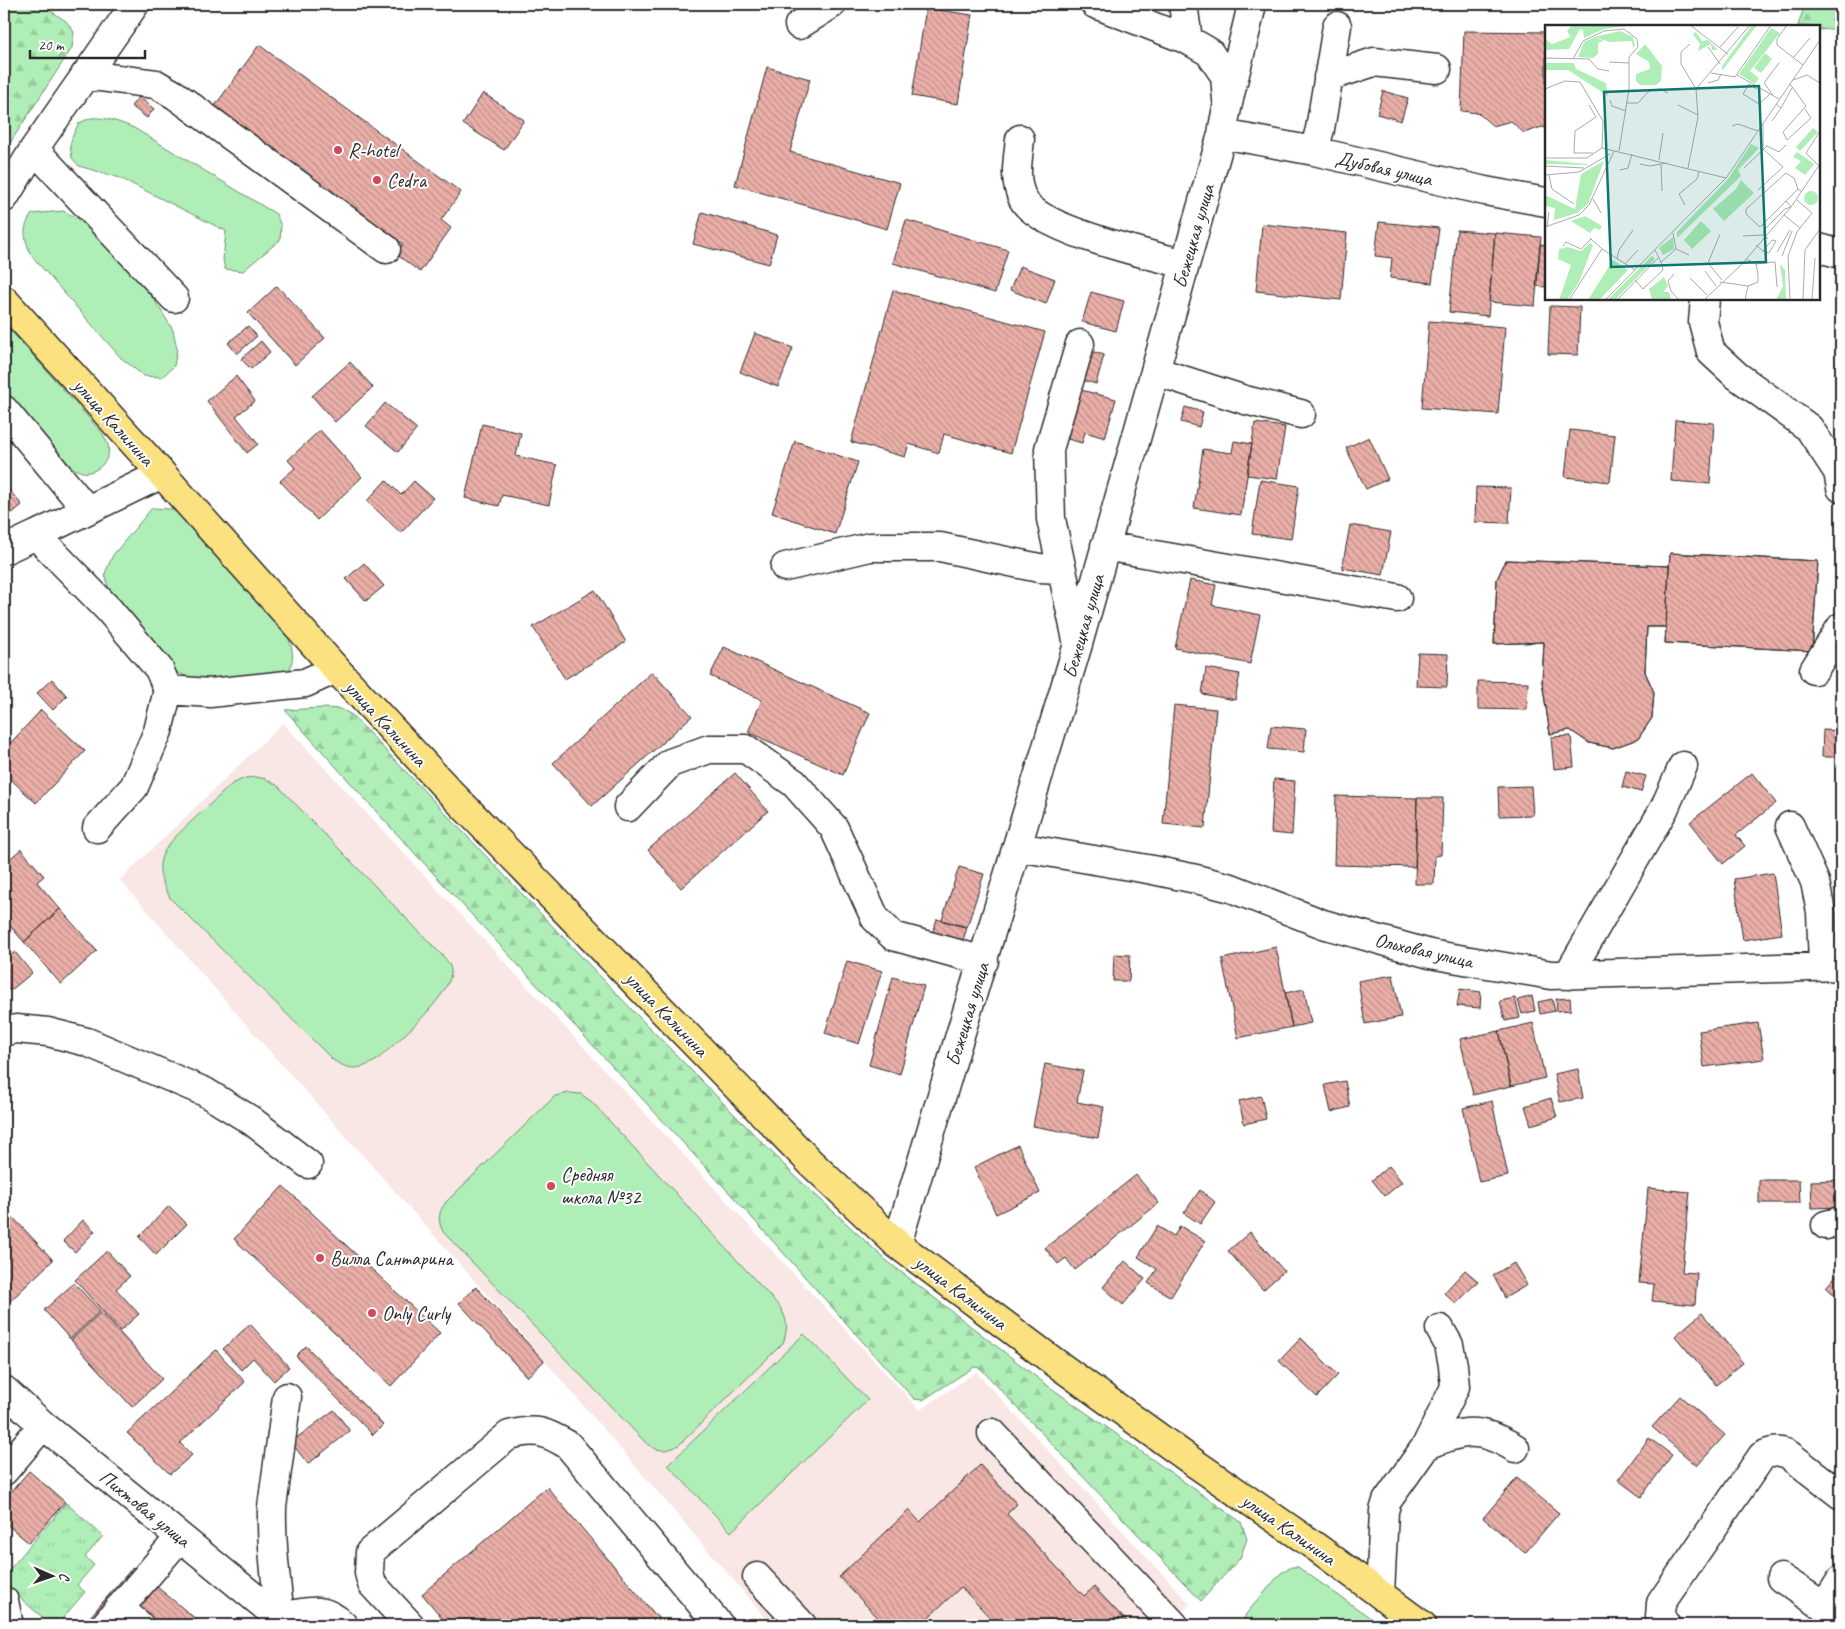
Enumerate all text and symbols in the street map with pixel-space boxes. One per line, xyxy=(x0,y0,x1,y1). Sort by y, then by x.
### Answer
inset map xyxy=(1545,25,1820,300)
scale bar xyxy=(30,28,145,60)
text: 20 m xyxy=(38,36,65,55)
place label: R-hotel xyxy=(348,138,402,163)
marker: R-hotel xyxy=(332,144,344,156)
street label: Дубовая улица xyxy=(1333,145,1436,192)
place label: Cedra xyxy=(387,168,428,193)
marker: Cedra xyxy=(371,174,383,186)
street label: Бежецкая улица xyxy=(1167,180,1221,291)
street label: улица Калинина xyxy=(67,373,160,472)
street label: Бежецкая улица xyxy=(1057,570,1111,681)
street label: улица Калинина xyxy=(339,674,433,773)
street label: Ольховая улица xyxy=(1372,927,1477,974)
street label: Бежецкая улица xyxy=(940,958,995,1069)
street label: улица Калинина xyxy=(619,966,714,1063)
place label: Средняя школа №32 xyxy=(561,1162,643,1210)
marker: Средняя школа №32 xyxy=(545,1180,557,1192)
place label: Вилла Сантарина xyxy=(330,1246,454,1271)
street label: улица Калинина xyxy=(909,1249,1013,1336)
marker: Вилла Сантарина xyxy=(314,1252,326,1264)
place label: Only Curly xyxy=(382,1301,452,1326)
marker: Only Curly xyxy=(366,1307,378,1319)
street label: Пихтовая улица xyxy=(94,1464,196,1553)
street label: улица Калинина xyxy=(1236,1487,1342,1572)
north arrow xyxy=(28,1552,78,1602)
text: С xyxy=(56,1573,73,1582)

